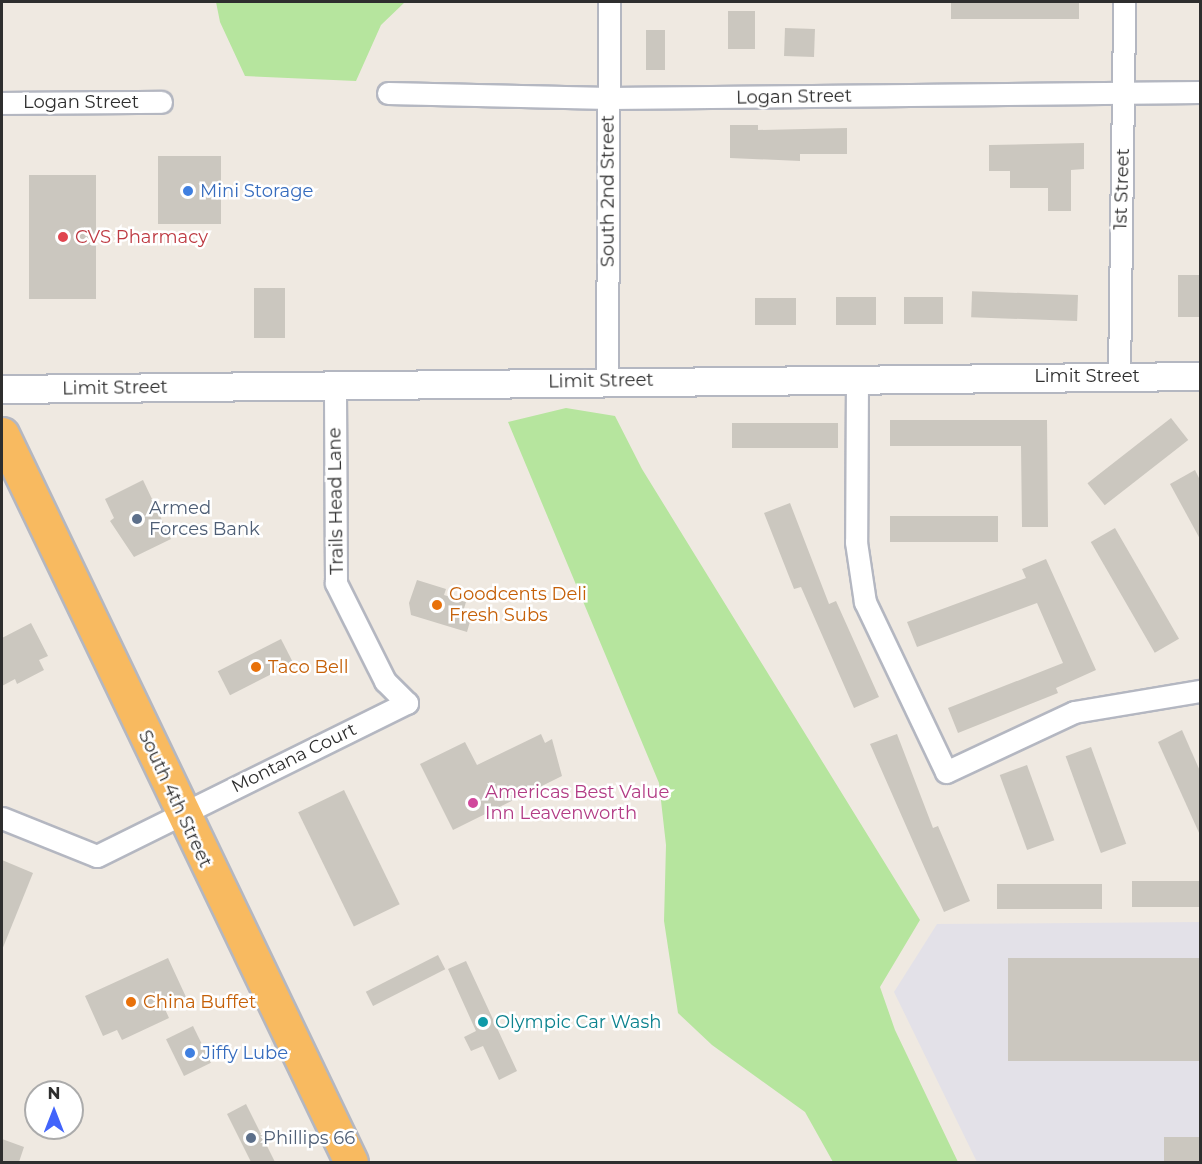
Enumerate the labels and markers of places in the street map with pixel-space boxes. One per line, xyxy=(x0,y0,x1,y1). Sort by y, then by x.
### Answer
place label: Mini Storage xyxy=(200,180,313,202)
marker: Mini Storage xyxy=(181,184,195,198)
place label: CVS Pharmacy xyxy=(75,226,208,248)
marker: CVS Pharmacy xyxy=(56,230,70,244)
place label: Armed Forces Bank xyxy=(149,498,260,540)
marker: Armed Forces Bank xyxy=(130,512,144,526)
place label: Goodcents Deli Fresh Subs xyxy=(449,584,587,626)
marker: Goodcents Deli Fresh Subs xyxy=(430,598,444,612)
place label: Taco Bell xyxy=(268,656,349,678)
marker: Taco Bell xyxy=(249,660,263,674)
place label: Americas Best Value Inn Leavenworth xyxy=(485,782,669,824)
marker: Americas Best Value Inn Leavenworth xyxy=(466,796,480,810)
place label: China Buffet xyxy=(143,991,256,1013)
marker: China Buffet xyxy=(124,995,138,1009)
place label: Olympic Car Wash xyxy=(495,1011,661,1033)
marker: Olympic Car Wash xyxy=(476,1015,490,1029)
place label: Jiffy Lube xyxy=(202,1042,288,1064)
marker: Jiffy Lube xyxy=(183,1046,197,1060)
place label: Phillips 66 xyxy=(263,1127,355,1149)
marker: Phillips 66 xyxy=(244,1131,258,1145)

